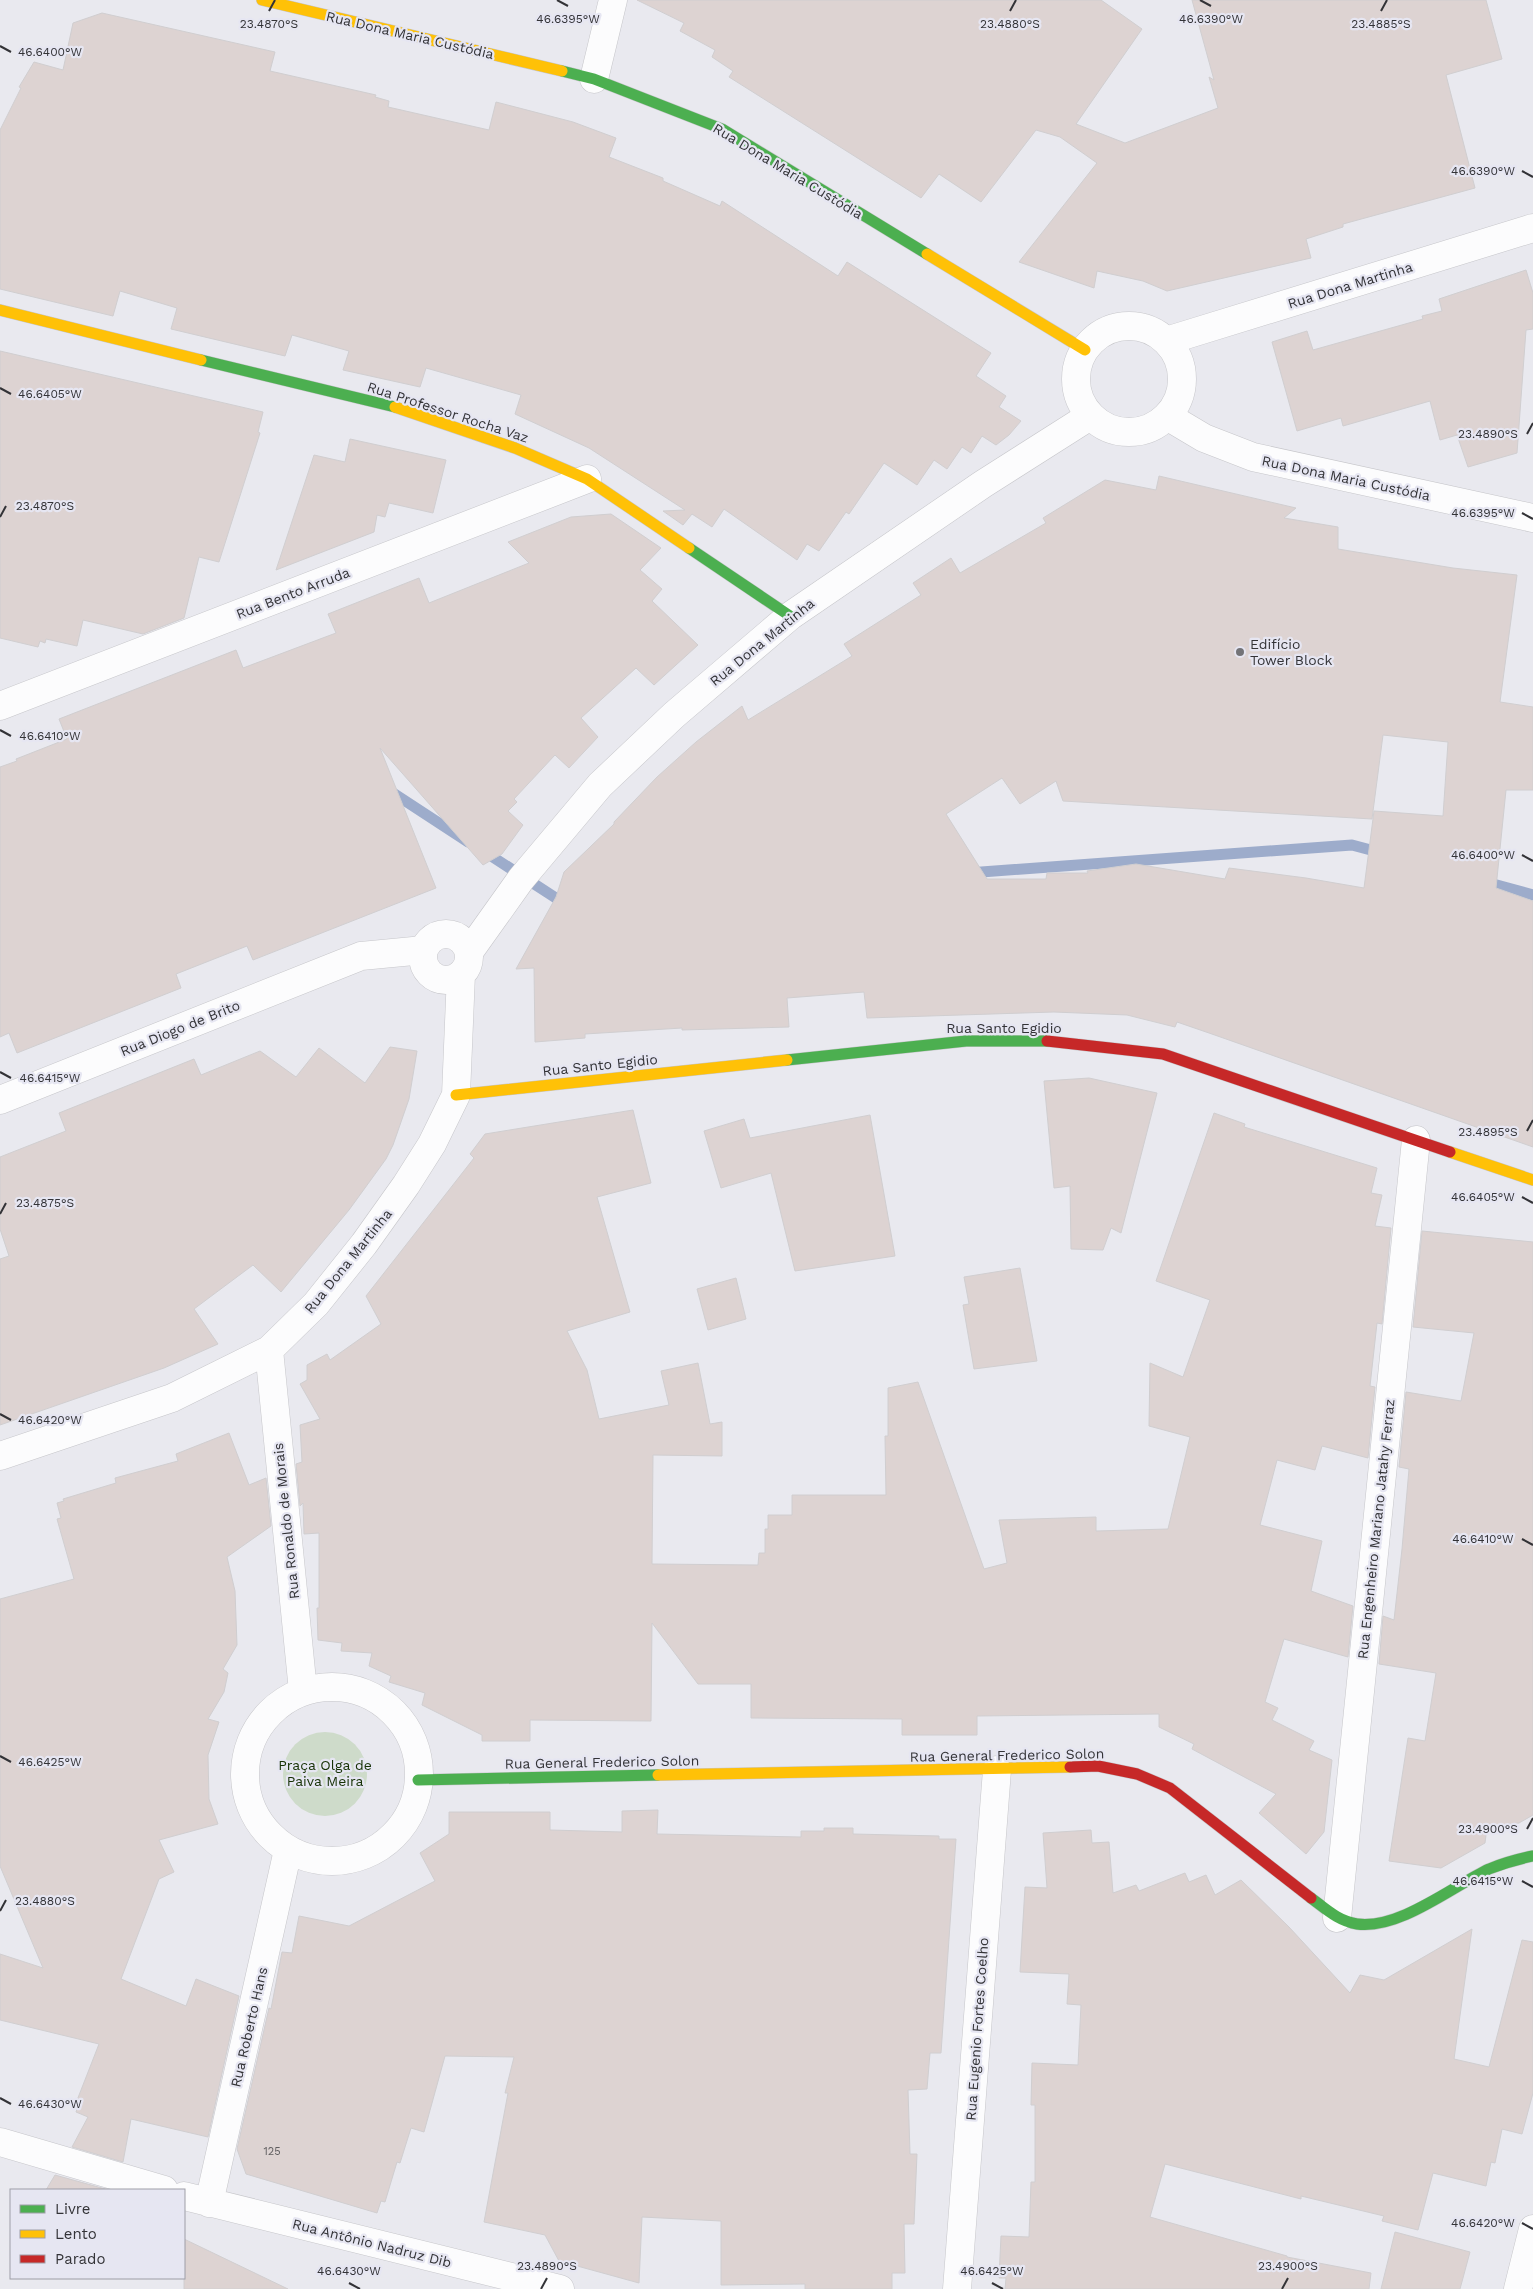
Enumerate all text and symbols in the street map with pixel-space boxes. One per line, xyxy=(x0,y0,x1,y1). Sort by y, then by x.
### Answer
street label: Rua Dona Maria Custódia xyxy=(325,8,495,62)
text: 46.6395°W xyxy=(536,12,600,26)
text: 46.6390°W xyxy=(1179,12,1243,26)
text: 23.4870°S xyxy=(240,17,298,31)
text: 23.4880°S xyxy=(980,17,1040,31)
text: 23.4885°S xyxy=(1351,17,1411,31)
text: 46.6400°W xyxy=(18,45,83,59)
street label: Rua Dona Maria Custódia xyxy=(710,120,866,222)
text: 46.6390°W xyxy=(1451,164,1515,178)
street label: Rua Dona Martinha xyxy=(1286,258,1414,312)
street label: Rua Professor Rocha Vaz xyxy=(365,378,531,446)
text: 46.6405°W xyxy=(18,387,82,401)
text: 23.4890°S xyxy=(1458,427,1518,441)
street label: Rua Dona Maria Custódia xyxy=(1260,452,1432,504)
text: 23.4870°S xyxy=(16,499,74,513)
text: 46.6395°W xyxy=(1451,506,1515,520)
street label: Rua Bento Arruda xyxy=(234,564,352,622)
street label: Rua Dona Martinha xyxy=(707,595,817,689)
place label: Edifício Tower Block xyxy=(1250,636,1332,668)
marker: Edifício Tower Block xyxy=(1234,646,1246,658)
text: 46.6410°W xyxy=(19,729,81,743)
text: 46.6400°W xyxy=(1451,848,1516,862)
street label: Rua Diogo de Brito xyxy=(118,997,242,1059)
street label: Rua Santo Egidio xyxy=(946,1020,1062,1036)
street label: Rua Santo Egidio xyxy=(542,1051,658,1079)
text: 46.6415°W xyxy=(20,1071,81,1085)
text: 23.4895°S xyxy=(1458,1125,1518,1139)
text: 46.6405°W xyxy=(1451,1190,1515,1204)
text: 23.4875°S xyxy=(16,1196,74,1210)
street label: Rua Dona Martinha xyxy=(301,1206,395,1316)
street label: Rua Engenheiro Mariano Jatahy Ferraz xyxy=(1354,1398,1398,1660)
text: 46.6420°W xyxy=(18,1413,82,1427)
street label: Rua Ronaldo de Morais xyxy=(270,1442,302,1600)
text: 46.6410°W xyxy=(1452,1532,1514,1546)
street label: Rua General Frederico Solon xyxy=(910,1745,1104,1765)
street label: Rua General Frederico Solon xyxy=(505,1752,699,1772)
text: 46.6425°W xyxy=(18,1755,82,1769)
park label: Praça Olga de Paiva Meira xyxy=(278,1757,372,1789)
text: 23.4900°S xyxy=(1458,1822,1518,1836)
text: 46.6415°W xyxy=(1453,1874,1514,1888)
text: 23.4880°S xyxy=(15,1894,75,1908)
street label: Rua Eugenio Fortes Coelho xyxy=(963,1937,991,2121)
street label: Rua Roberto Hans xyxy=(227,1965,271,2089)
text: 46.6430°W xyxy=(18,2097,82,2111)
house number: 125 xyxy=(263,2145,281,2158)
legend xyxy=(10,2189,185,2279)
text: Livre xyxy=(55,2200,90,2218)
street label: Rua Antônio Nadruz Dib xyxy=(291,2215,453,2271)
text: 46.6420°W xyxy=(1451,2216,1515,2230)
text: Lento xyxy=(55,2225,97,2243)
text: Parado xyxy=(55,2250,105,2268)
text: 23.4890°S xyxy=(517,2259,577,2273)
text: 23.4900°S xyxy=(1258,2259,1318,2273)
text: 46.6430°W xyxy=(317,2264,381,2278)
text: 46.6425°W xyxy=(960,2264,1024,2278)

